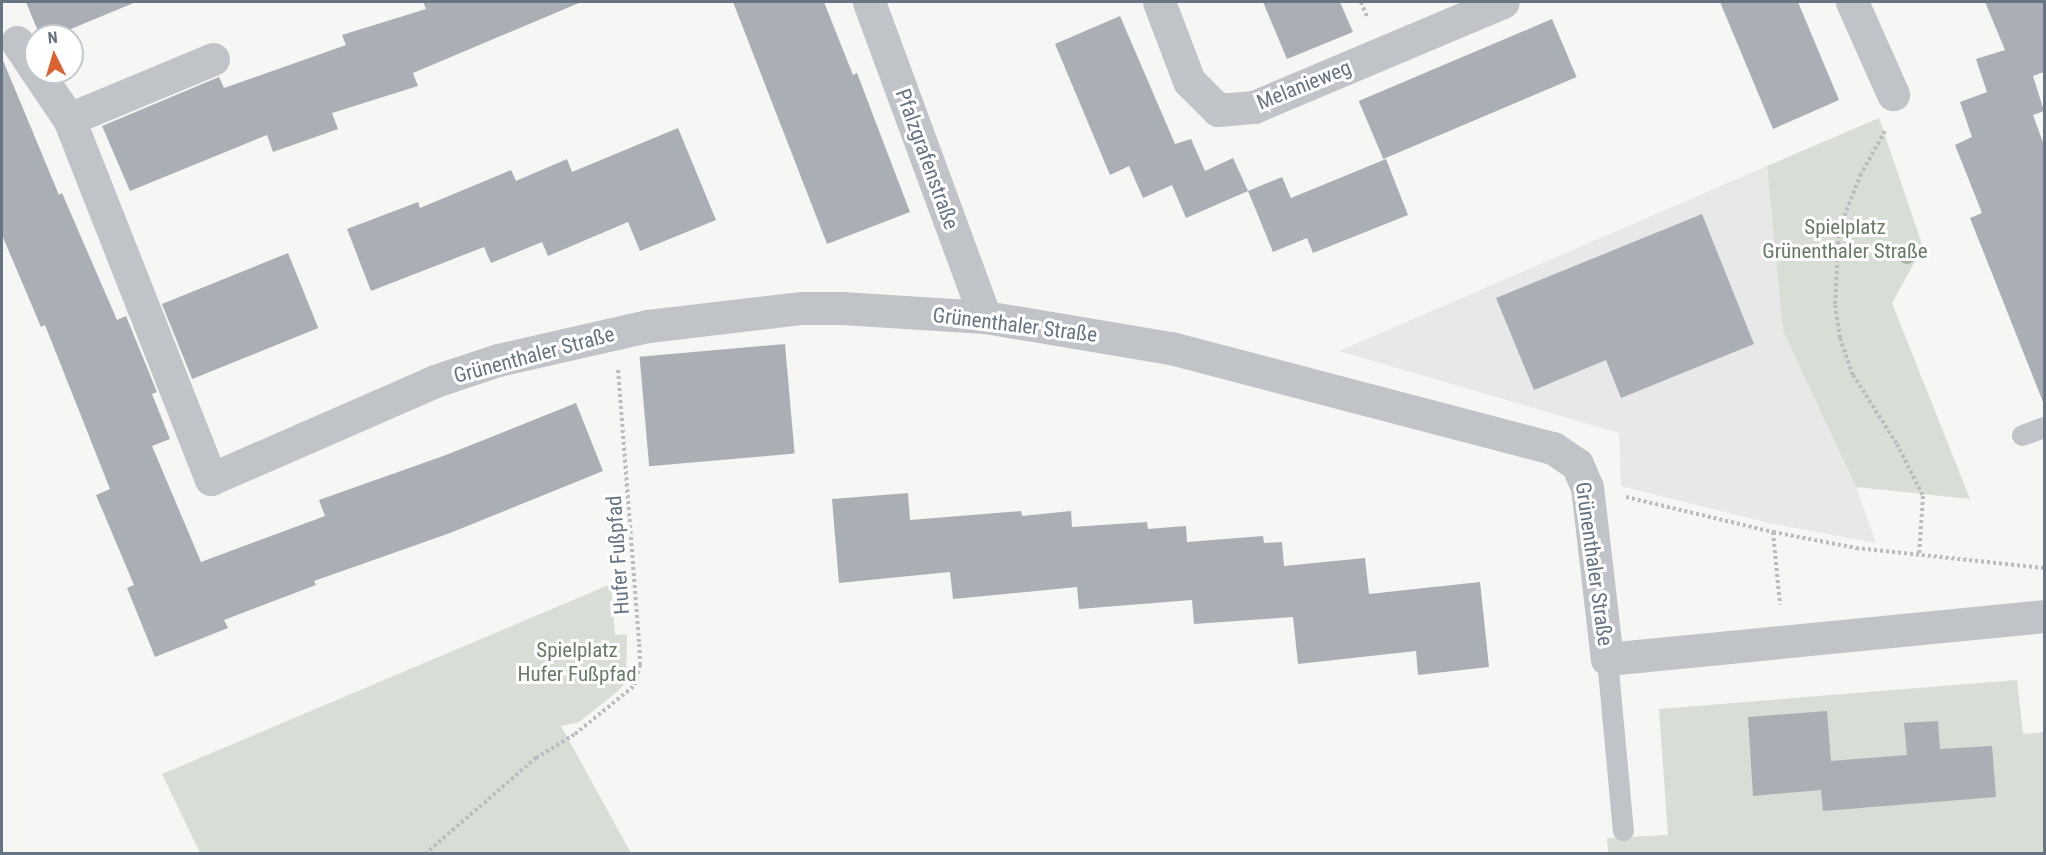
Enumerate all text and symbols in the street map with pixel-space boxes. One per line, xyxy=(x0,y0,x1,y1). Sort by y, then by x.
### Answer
north arrow xyxy=(24,24,84,84)
text: N xyxy=(47,28,58,47)
street label: Melanieweg xyxy=(1253,55,1355,115)
street label: Pfalzgrafenstraße xyxy=(890,85,964,233)
park label: Spielplatz Grünenthaler Straße xyxy=(1762,214,1928,264)
street label: Grünenthaler Straße xyxy=(931,302,1099,348)
street label: Grünenthaler Straße xyxy=(451,321,617,389)
street label: Grünenthaler Straße xyxy=(1570,480,1618,648)
street label: Hufer Fußpfad xyxy=(601,495,635,615)
park label: Spielplatz Hufer Fußpfad xyxy=(517,637,637,687)

